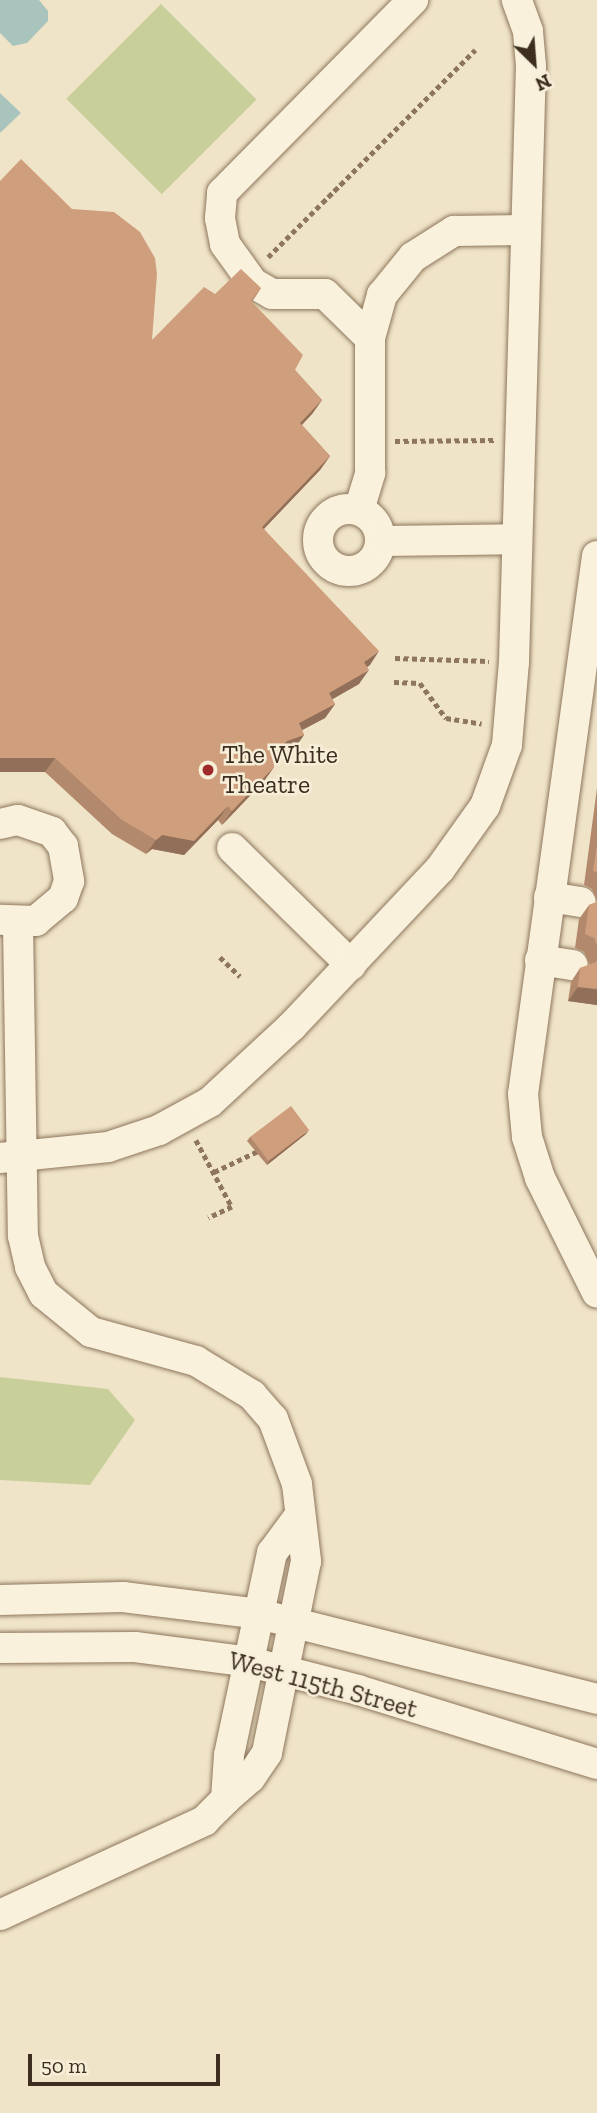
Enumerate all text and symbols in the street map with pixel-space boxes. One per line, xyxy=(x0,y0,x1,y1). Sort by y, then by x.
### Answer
north arrow xyxy=(499,28,569,98)
text: N xyxy=(532,69,555,96)
place label: The White Theatre xyxy=(222,739,339,800)
marker: The White Theatre xyxy=(200,762,216,778)
street label: West 115th Street xyxy=(225,1645,421,1725)
scale bar xyxy=(32,2039,224,2084)
text: 50 m xyxy=(41,2053,87,2078)

